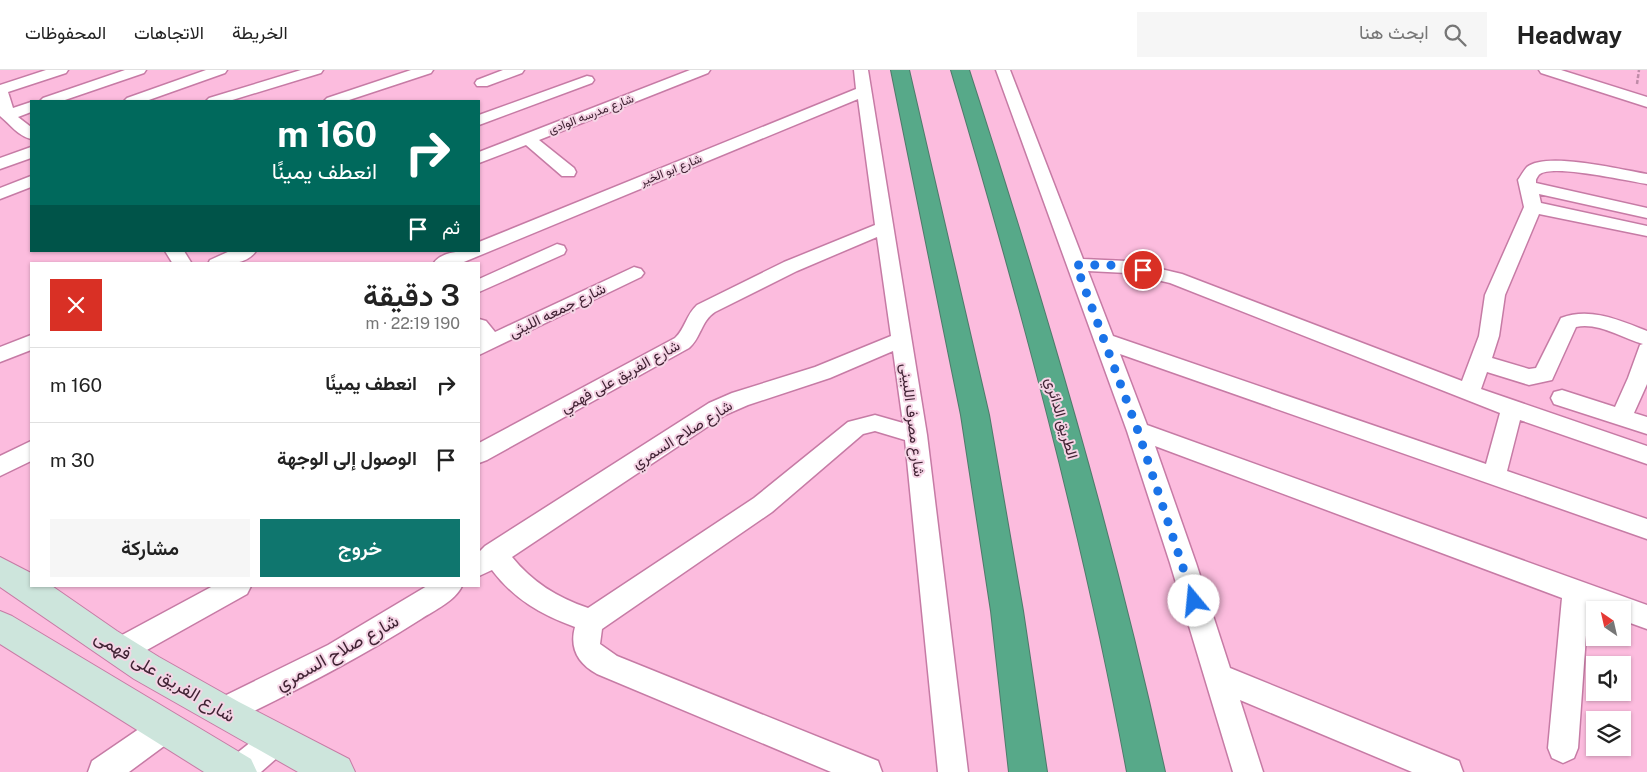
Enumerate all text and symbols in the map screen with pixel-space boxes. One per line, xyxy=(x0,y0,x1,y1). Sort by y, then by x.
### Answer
search box xyxy=(1137,12,1487,57)
text: ابحث هنا xyxy=(1359,21,1429,43)
icon: search xyxy=(1441,21,1469,49)
text: Headway xyxy=(1517,21,1622,49)
text: المحفوظات xyxy=(25,22,106,43)
text: الاتجاهات xyxy=(134,22,204,43)
text: الخريطة xyxy=(232,22,288,43)
street label: شارع مدرسه الوادى xyxy=(546,91,636,139)
text: 160 m xyxy=(277,114,377,155)
icon: right xyxy=(395,120,460,185)
street label: شارع ابو الخير xyxy=(637,151,705,191)
text: انعطف يمينًا xyxy=(272,158,377,184)
icon: arrive xyxy=(404,215,432,243)
text: ثم xyxy=(442,216,460,238)
pin xyxy=(1122,249,1164,291)
icon: arrive xyxy=(1129,256,1157,284)
text: 3 دقيقة xyxy=(363,277,460,313)
button: close xyxy=(50,279,102,331)
street label: شارع جمعه الليثى xyxy=(506,279,610,343)
text: 190 m · 22:19 xyxy=(366,314,460,333)
street label: شارع الفريق على فهمي xyxy=(557,336,685,420)
street label: شارع مصرف اللبينى xyxy=(895,362,928,478)
icon: right xyxy=(432,371,460,399)
text: انعطف يمينًا xyxy=(325,372,417,394)
text: 160 m xyxy=(50,374,102,396)
street label: الطريق الدائري xyxy=(1037,375,1082,462)
street label: شارع صلاح السمري xyxy=(629,396,738,476)
icon: arrive xyxy=(432,446,460,474)
text: الوصول إلى الوجهة xyxy=(277,447,417,469)
text: 30 m xyxy=(50,449,95,471)
button: مشاركة xyxy=(50,519,250,577)
button: خروج xyxy=(260,519,460,577)
position arrow xyxy=(1167,574,1219,626)
north arrow xyxy=(1586,601,1631,646)
map controls xyxy=(1586,601,1631,756)
street label: شارع صلاح السمري xyxy=(272,610,405,699)
street label: شارع الفريق على فهمى xyxy=(90,626,239,728)
button: sound xyxy=(1586,656,1631,701)
button: layers xyxy=(1586,711,1631,756)

